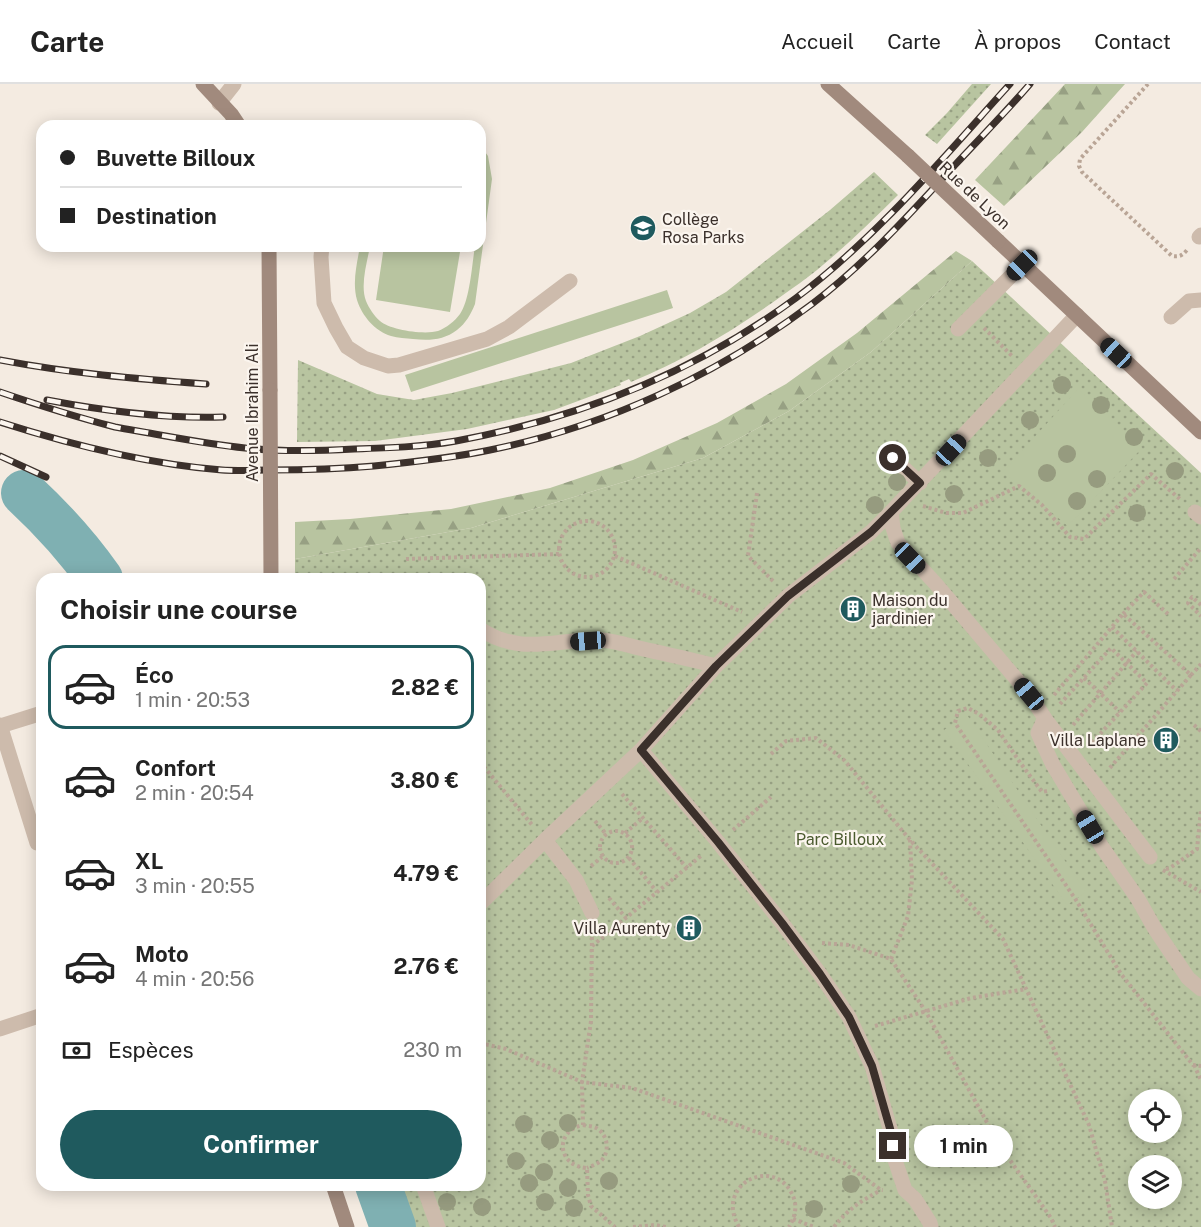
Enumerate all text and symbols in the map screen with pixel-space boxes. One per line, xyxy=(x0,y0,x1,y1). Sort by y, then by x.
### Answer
text: Carte xyxy=(30,25,104,58)
text: Accueil xyxy=(781,29,854,54)
text: Carte xyxy=(887,29,941,54)
text: À propos xyxy=(974,29,1061,54)
text: Contact xyxy=(1094,29,1171,54)
text: Buvette Billoux xyxy=(96,145,255,171)
street label: Rue de Lyon xyxy=(935,158,1014,233)
text: Destination xyxy=(96,203,217,229)
place label: Collège Rosa Parks xyxy=(662,210,744,247)
school or university icon: Collège Rosa Parks xyxy=(628,213,658,243)
car xyxy=(1003,246,1041,284)
car xyxy=(1097,334,1135,372)
street label: Avenue Ibrahim Ali xyxy=(243,344,262,482)
car xyxy=(932,431,970,469)
route start xyxy=(879,444,906,471)
car xyxy=(891,539,929,577)
place label: Maison du jardinier xyxy=(871,591,948,628)
text: Choisir une course xyxy=(60,593,298,625)
building icon: Maison du jardinier xyxy=(838,594,868,624)
car xyxy=(569,631,607,651)
icon: car xyxy=(63,660,117,714)
text: Éco xyxy=(135,662,174,688)
text: 2.82 € xyxy=(391,674,459,700)
car xyxy=(1011,674,1047,714)
text: 1 min · 20:53 xyxy=(135,688,250,712)
building icon: Villa Laplane xyxy=(1151,725,1181,755)
place label: Villa Laplane xyxy=(1050,731,1146,750)
icon: car xyxy=(63,753,117,807)
text: Confort xyxy=(135,755,216,781)
text: 3.80 € xyxy=(390,767,459,793)
text: 2 min · 20:54 xyxy=(135,781,254,805)
car xyxy=(1073,807,1107,847)
park label: Parc Billoux xyxy=(796,830,884,849)
icon: car xyxy=(63,846,117,900)
text: XL xyxy=(135,848,163,874)
text: 4.79 € xyxy=(393,860,459,886)
text: 3 min · 20:55 xyxy=(135,874,255,898)
building icon: Villa Aurenty xyxy=(674,913,704,943)
place label: Villa Aurenty xyxy=(574,919,670,938)
icon: car xyxy=(63,939,117,993)
text: Moto xyxy=(135,941,189,967)
text: 2.76 € xyxy=(394,953,459,979)
text: 4 min · 20:56 xyxy=(135,967,254,991)
icon: cash xyxy=(60,1034,93,1067)
text: Espèces xyxy=(108,1037,194,1063)
text: 230 m xyxy=(403,1038,462,1062)
map controls xyxy=(1128,1089,1182,1209)
button: locate xyxy=(1128,1089,1182,1143)
button: Confirmer xyxy=(60,1110,462,1179)
callout: 1 min xyxy=(914,1125,1013,1167)
route end xyxy=(879,1132,906,1159)
text: 1 min xyxy=(939,1134,988,1158)
button: layers xyxy=(1128,1155,1182,1209)

